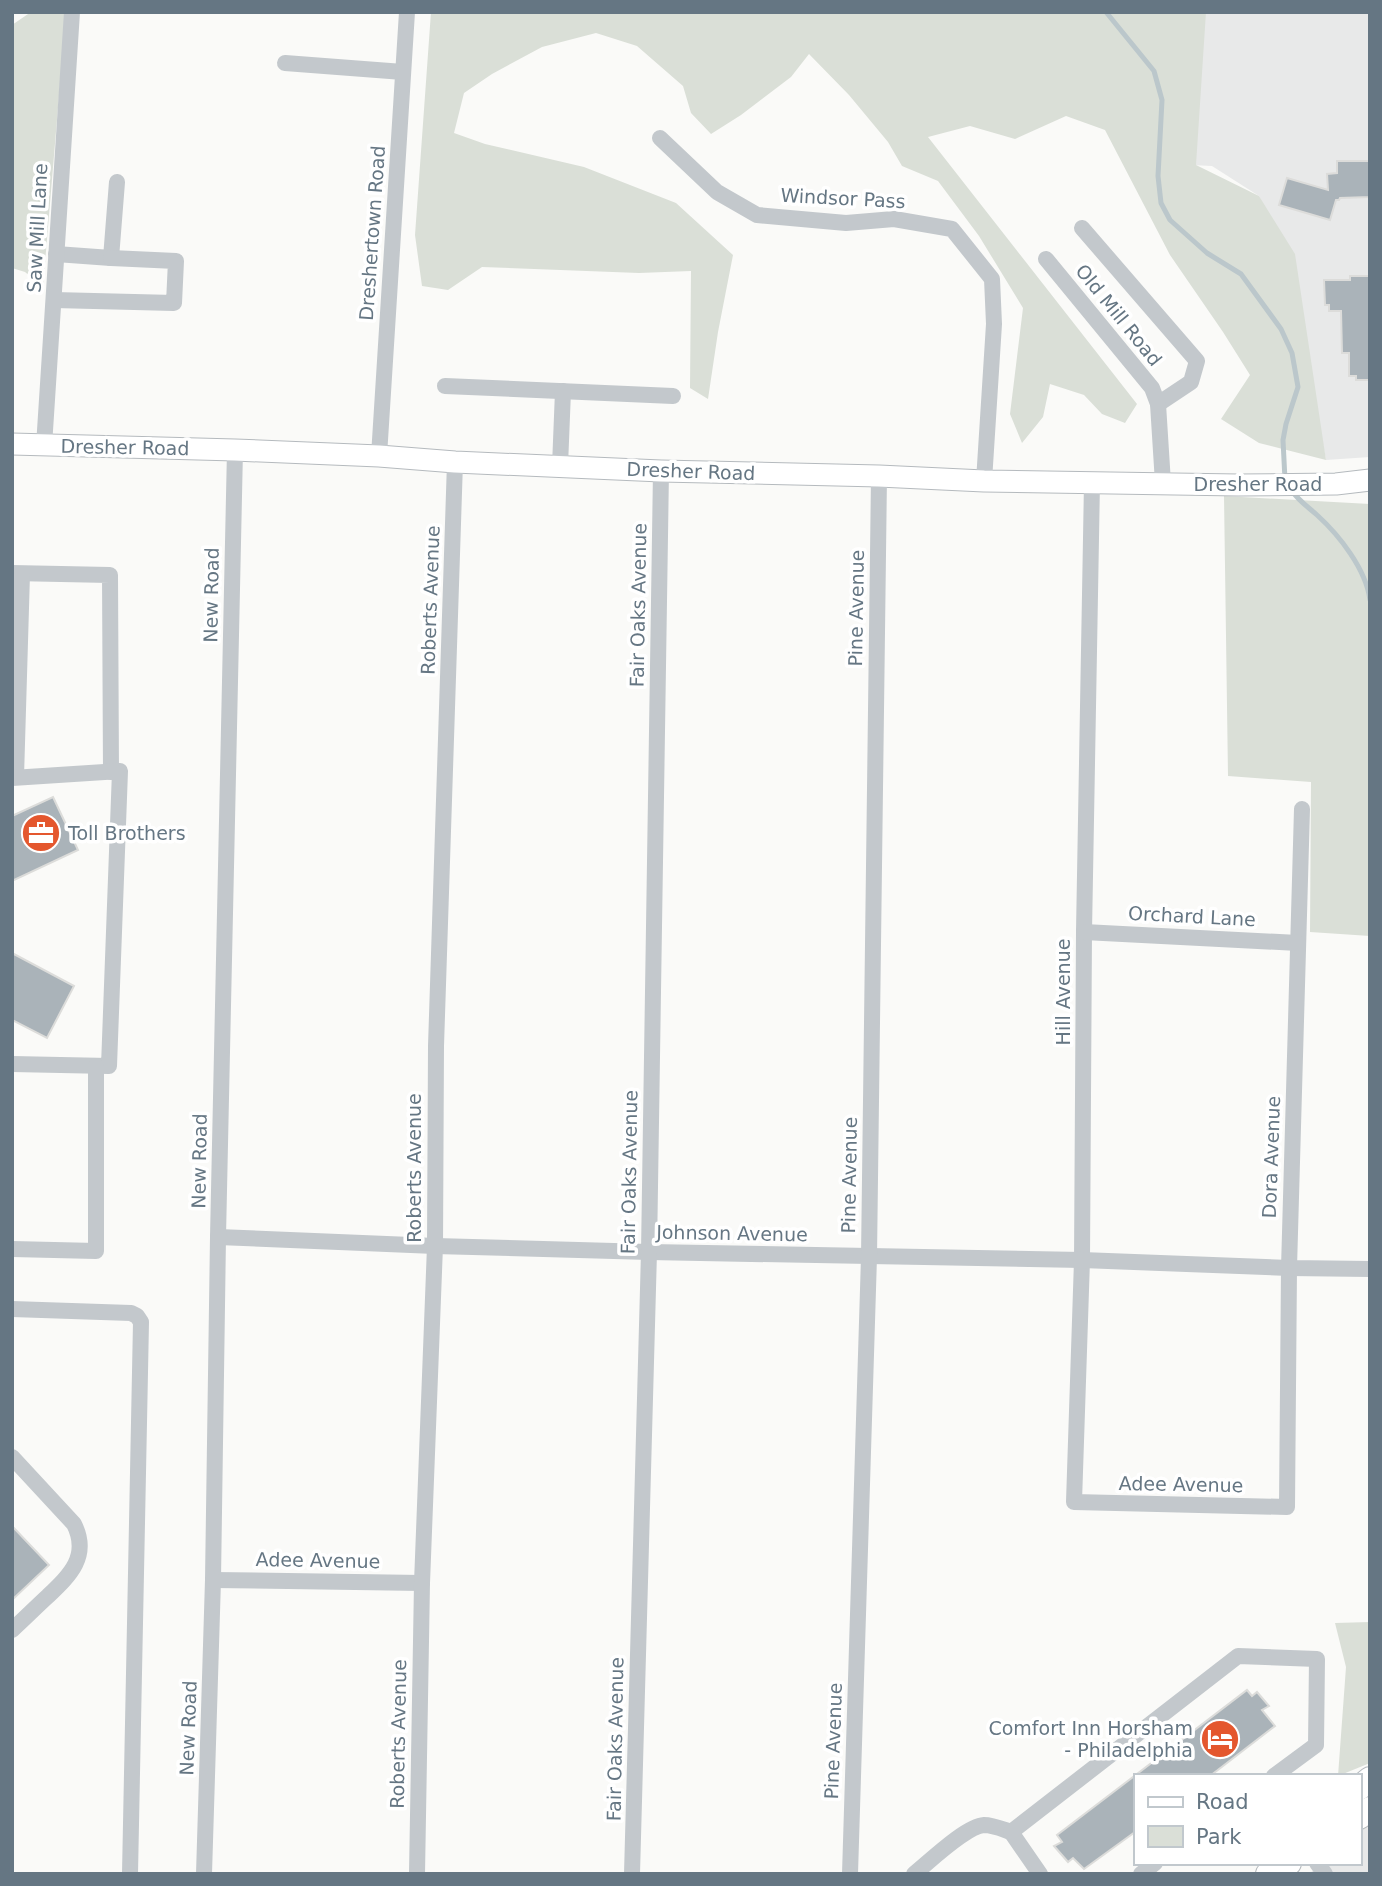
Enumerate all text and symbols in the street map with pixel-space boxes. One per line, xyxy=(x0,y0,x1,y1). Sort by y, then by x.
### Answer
street label: Dreshertown Road xyxy=(355,145,389,321)
street label: Saw Mill Lane xyxy=(23,163,51,293)
street label: Windsor Pass xyxy=(780,184,906,212)
street label: Old Mill Road xyxy=(1071,260,1167,370)
street label: Dresher Road xyxy=(60,435,190,459)
street label: Dresher Road xyxy=(626,458,756,484)
street label: Dresher Road xyxy=(1194,473,1322,495)
street label: Fair Oaks Avenue xyxy=(626,523,650,687)
street label: Roberts Avenue xyxy=(416,525,444,675)
street label: New Road xyxy=(199,547,223,643)
street label: Pine Avenue xyxy=(844,549,868,667)
office icon: Toll Brothers xyxy=(20,812,62,854)
place label: Toll Brothers xyxy=(67,822,186,844)
street label: Orchard Lane xyxy=(1127,902,1257,930)
street label: Hill Avenue xyxy=(1052,939,1074,1045)
street label: Fair Oaks Avenue xyxy=(617,1090,641,1254)
street label: Roberts Avenue xyxy=(403,1093,425,1243)
street label: Dora Avenue xyxy=(1258,1095,1284,1219)
street label: New Road xyxy=(187,1113,211,1209)
street label: Pine Avenue xyxy=(837,1116,861,1234)
street label: Johnson Avenue xyxy=(655,1221,808,1245)
street label: Adee Avenue xyxy=(1118,1472,1244,1496)
street label: Adee Avenue xyxy=(255,1548,381,1572)
street label: Fair Oaks Avenue xyxy=(603,1657,627,1821)
street label: Roberts Avenue xyxy=(386,1659,410,1809)
street label: New Road xyxy=(175,1680,201,1776)
street label: Pine Avenue xyxy=(820,1682,846,1800)
place label: Comfort Inn Horsham - Philadelphia xyxy=(988,1717,1193,1761)
hotel icon: Comfort Inn Horsham - Philadelphia xyxy=(1199,1718,1241,1760)
legend xyxy=(1134,1774,1361,1865)
text: Road xyxy=(1196,1790,1249,1814)
text: Park xyxy=(1196,1825,1242,1849)

